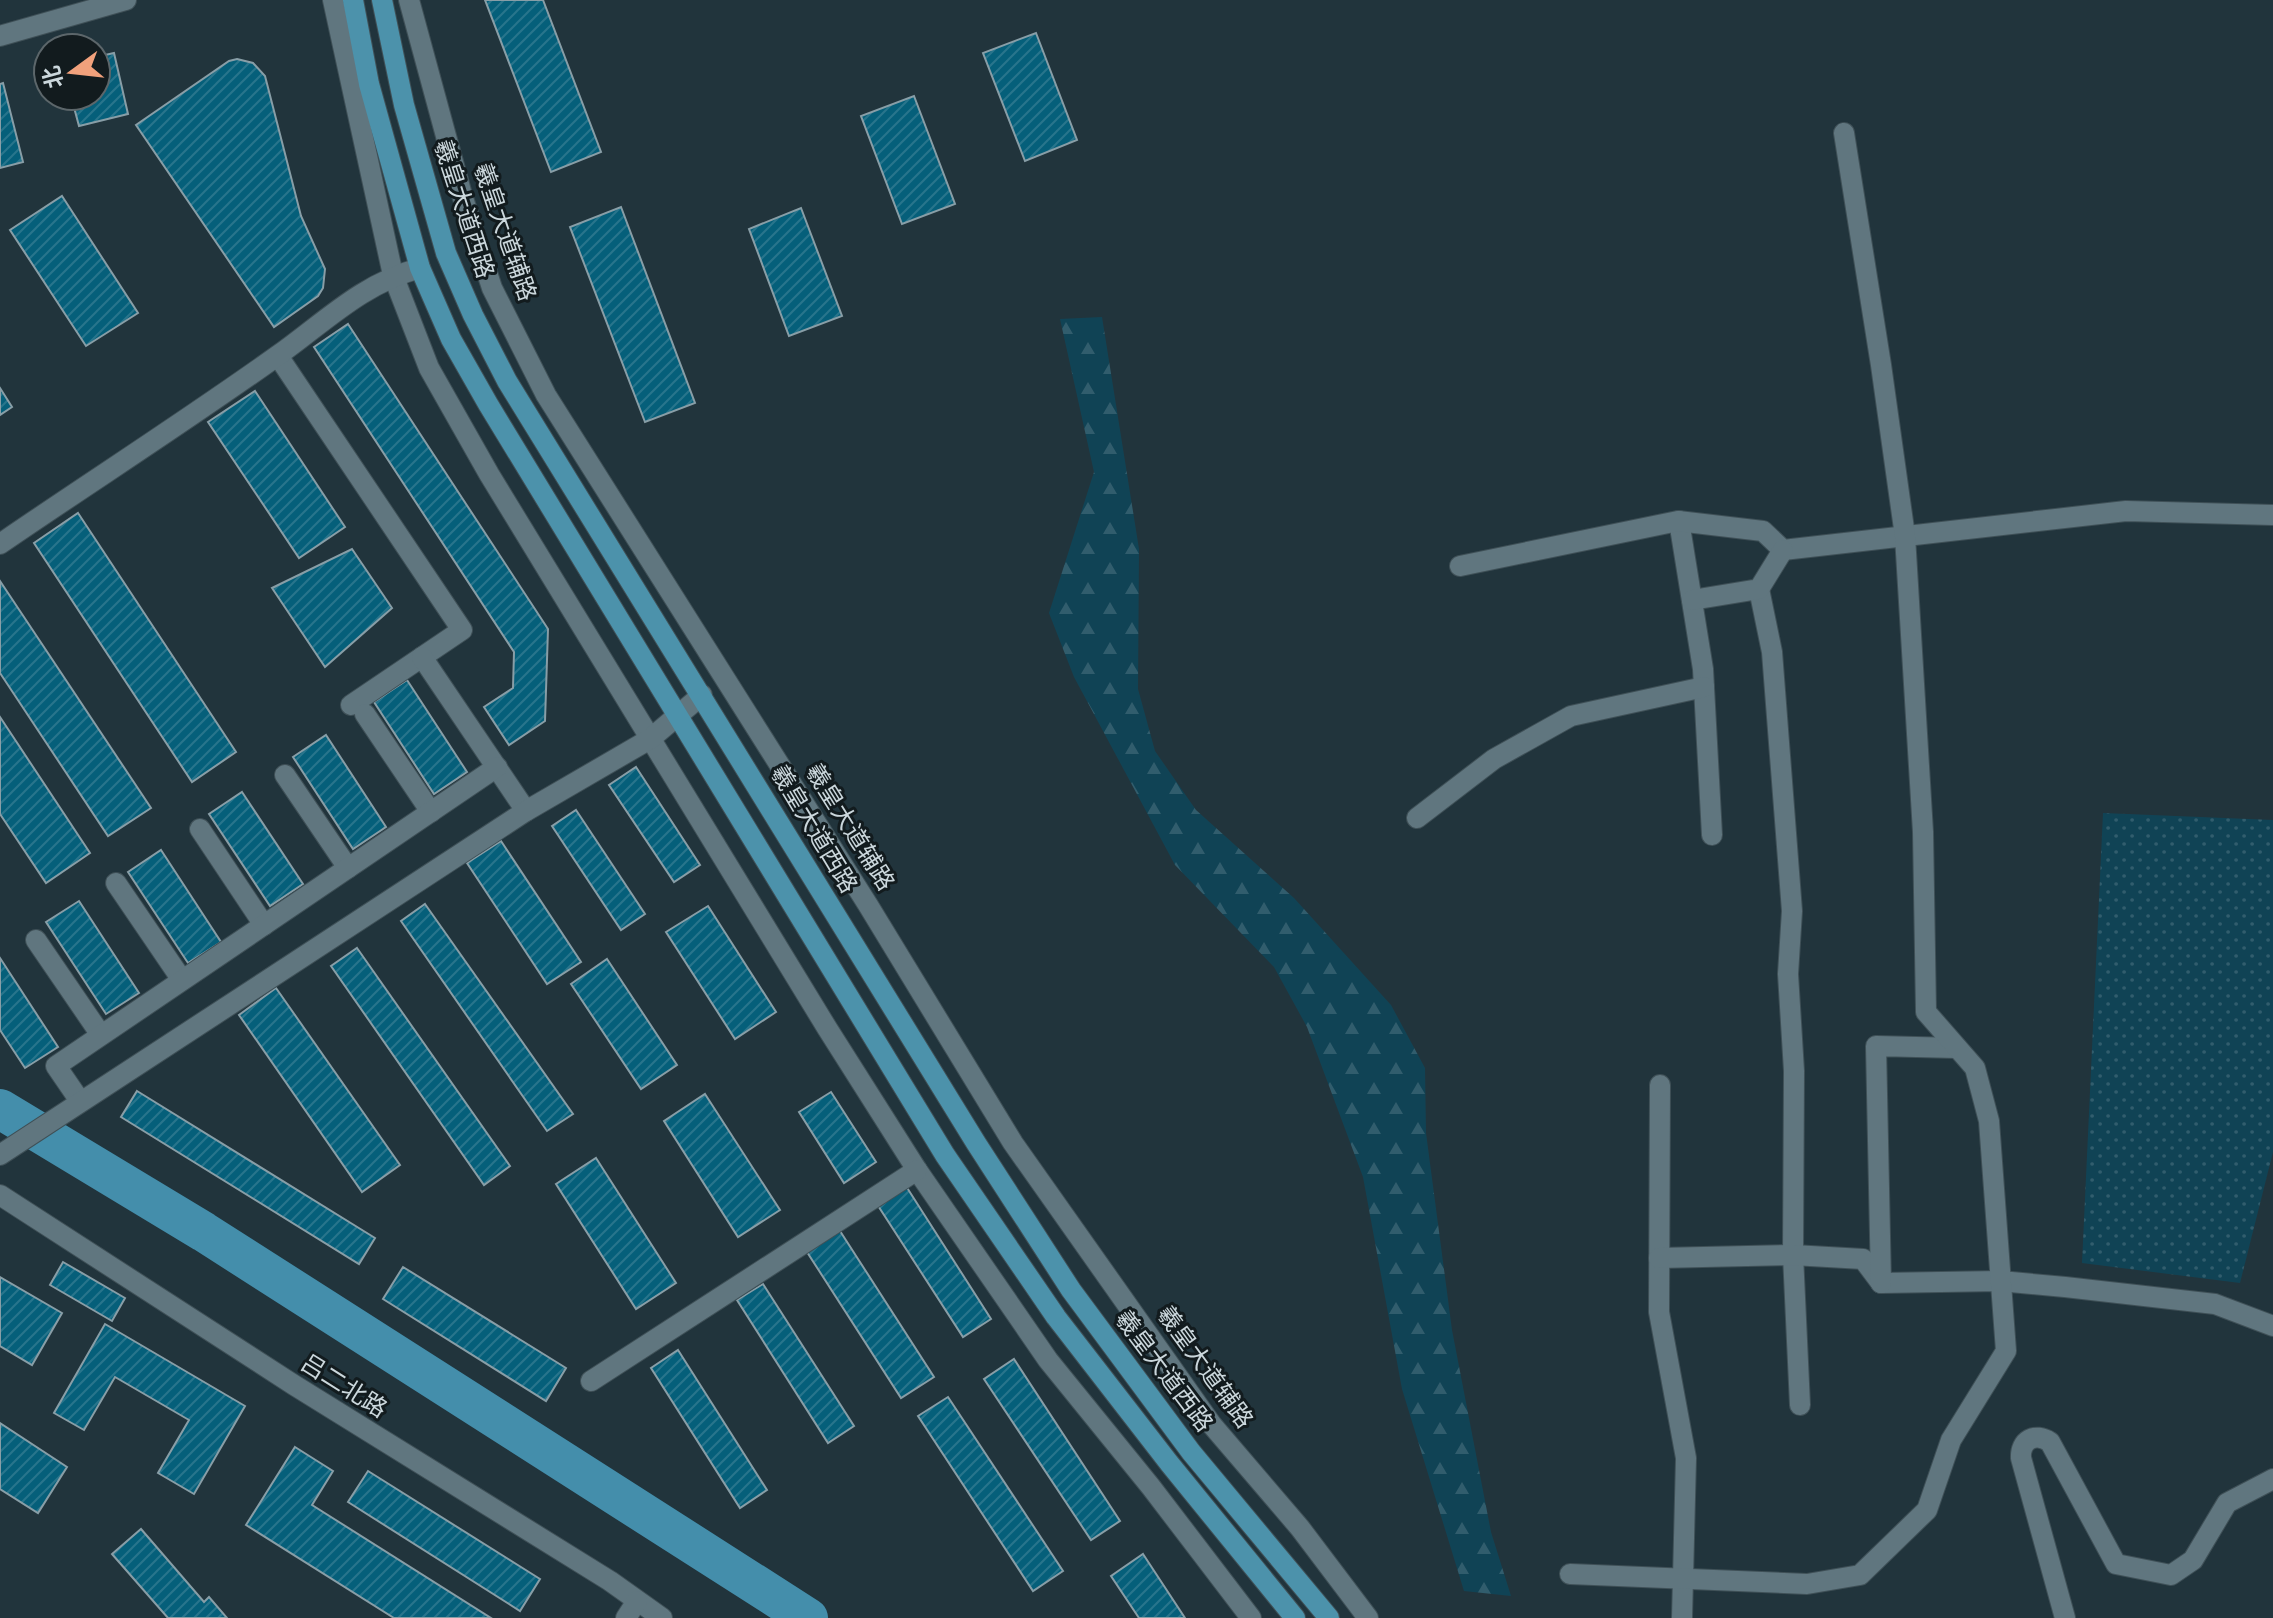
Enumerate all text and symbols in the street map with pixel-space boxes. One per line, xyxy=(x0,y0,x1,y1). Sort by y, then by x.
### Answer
north arrow xyxy=(32,32,112,112)
text: 北 xyxy=(37,63,68,91)
street label: 羲皇大道西路 xyxy=(428,136,501,282)
street label: 羲皇大道辅路 xyxy=(468,159,543,305)
street label: 羲皇大道辅路 xyxy=(800,758,901,895)
street label: 羲皇大道西路 xyxy=(765,760,864,898)
street label: 羲皇大道辅路 xyxy=(1151,1300,1259,1433)
street label: 羲皇大道西路 xyxy=(1109,1304,1219,1437)
street label: 吕二北路 xyxy=(296,1348,393,1423)

